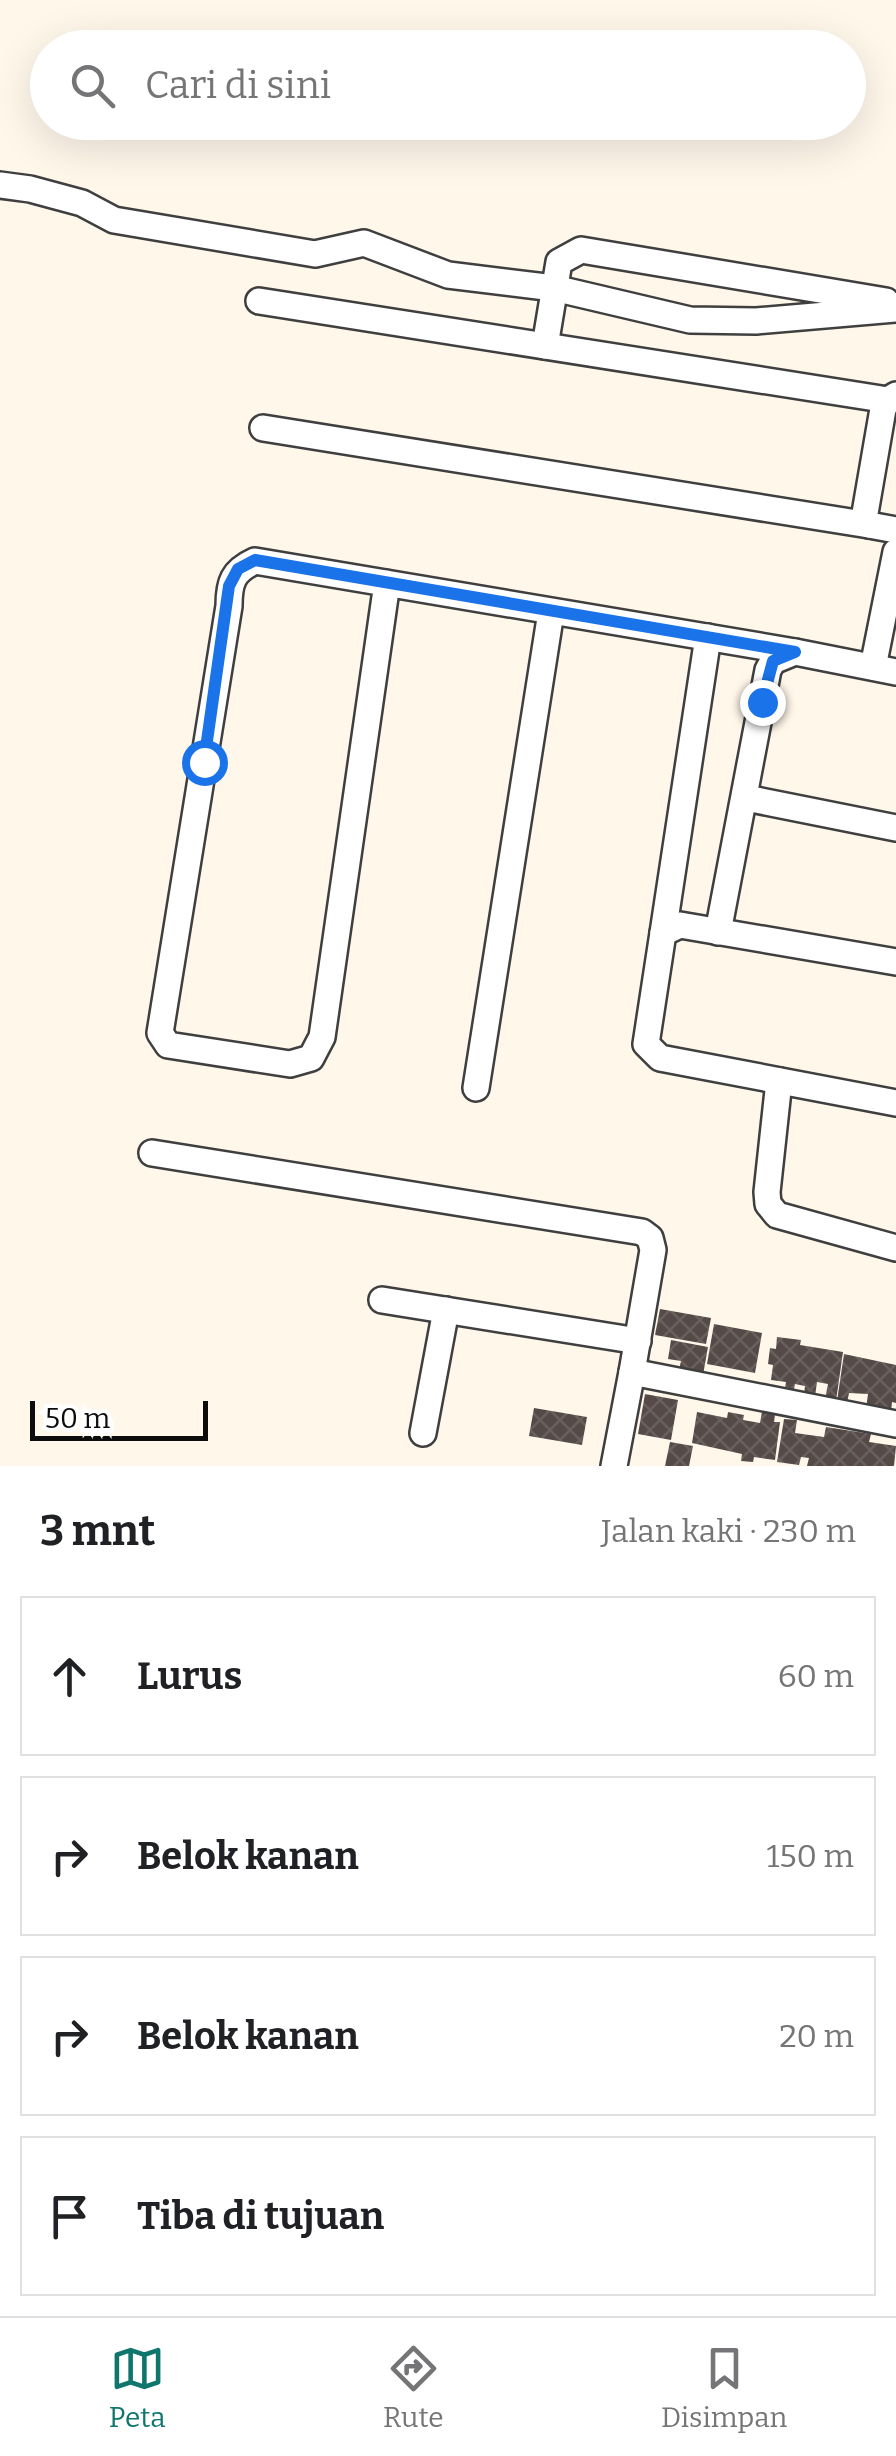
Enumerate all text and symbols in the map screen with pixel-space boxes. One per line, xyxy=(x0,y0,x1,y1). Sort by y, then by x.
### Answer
search box xyxy=(30,30,866,140)
icon: search xyxy=(65,58,120,113)
text: Cari di sini xyxy=(145,62,331,108)
route end xyxy=(740,680,786,726)
route start xyxy=(182,740,228,786)
scale bar xyxy=(30,1396,208,1440)
text: 50 m xyxy=(45,1402,110,1435)
text: 3 mnt xyxy=(40,1506,155,1556)
text: Jalan kaki · 230 m xyxy=(601,1512,856,1550)
icon: ahead xyxy=(42,1649,97,1704)
text: Lurus xyxy=(137,1653,242,1699)
text: 60 m xyxy=(778,1657,854,1695)
icon: right xyxy=(42,1829,97,1884)
text: Belok kanan xyxy=(137,1833,359,1879)
text: 150 m xyxy=(766,1837,854,1875)
icon: right xyxy=(42,2009,97,2064)
text: Belok kanan xyxy=(137,2013,359,2059)
text: 20 m xyxy=(779,2017,854,2055)
icon: arrive xyxy=(42,2189,97,2244)
text: Tiba di tujuan xyxy=(137,2193,384,2239)
tab: Peta xyxy=(109,2341,166,2434)
tab: Rute xyxy=(383,2341,443,2434)
tab: Disimpan xyxy=(661,2341,787,2434)

